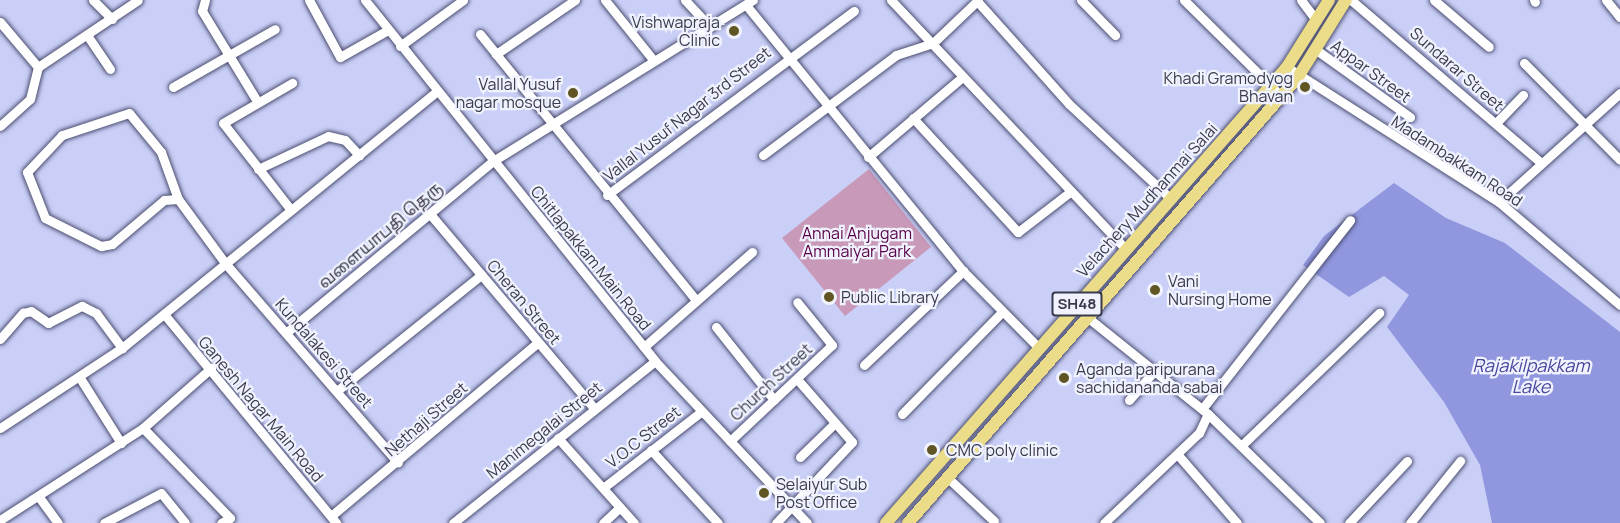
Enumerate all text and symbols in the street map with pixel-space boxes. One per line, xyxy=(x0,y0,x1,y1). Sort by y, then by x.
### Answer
place label: Vishwapraja Clinic xyxy=(632,12,720,50)
marker: Vishwapraja Clinic xyxy=(725,22,743,40)
street label: Sundarar Street xyxy=(1406,23,1508,115)
street label: Appar Street xyxy=(1327,36,1415,106)
street label: Vallal Yusuf Nagar 3rd Street xyxy=(600,43,774,185)
place label: Khadi Gramodyog Bhavan xyxy=(1164,68,1293,106)
place label: Vallal Yusuf nagar mosque xyxy=(456,74,561,112)
marker: Khadi Gramodyog Bhavan xyxy=(1298,80,1312,94)
marker: Vallal Yusuf nagar mosque xyxy=(566,86,580,100)
street label: Madambakkam Road xyxy=(1388,112,1526,210)
street label: Velachery Mudhanmai Salai xyxy=(1073,119,1221,281)
street label: வளையாபதி தெரு xyxy=(314,178,446,292)
street label: Chitlapakkam Main Road xyxy=(527,182,655,334)
park label: Annai Anjugam Ammaiyar Park xyxy=(802,223,912,261)
street label: Cheran Street xyxy=(483,256,565,348)
place label: Vani Nursing Home xyxy=(1168,271,1271,309)
marker: Vani Nursing Home xyxy=(1146,281,1164,299)
place label: Public Library xyxy=(841,287,939,307)
marker: Public Library xyxy=(822,290,836,304)
road number: SH48 xyxy=(1052,292,1102,316)
street label: Kundalakesi Street xyxy=(271,294,377,412)
street label: Ganesh Nagar Main Road xyxy=(195,332,327,486)
street label: Church Street xyxy=(726,339,816,425)
water label: Rajakilpakkam Lake xyxy=(1473,355,1589,398)
place label: Aganda paripurana sachidananda sabai xyxy=(1076,359,1223,397)
marker: Aganda paripurana sachidananda sabai xyxy=(1057,371,1071,385)
street label: Manimegalai Street xyxy=(482,377,606,483)
street label: Nethaji Street xyxy=(381,378,471,460)
street label: V.O.C Street xyxy=(602,402,684,472)
place label: CMC poly clinic xyxy=(946,440,1058,460)
marker: CMC poly clinic xyxy=(923,441,941,459)
place label: Selaiyur Sub Post Office xyxy=(776,474,867,512)
marker: Selaiyur Sub Post Office xyxy=(757,486,771,500)

